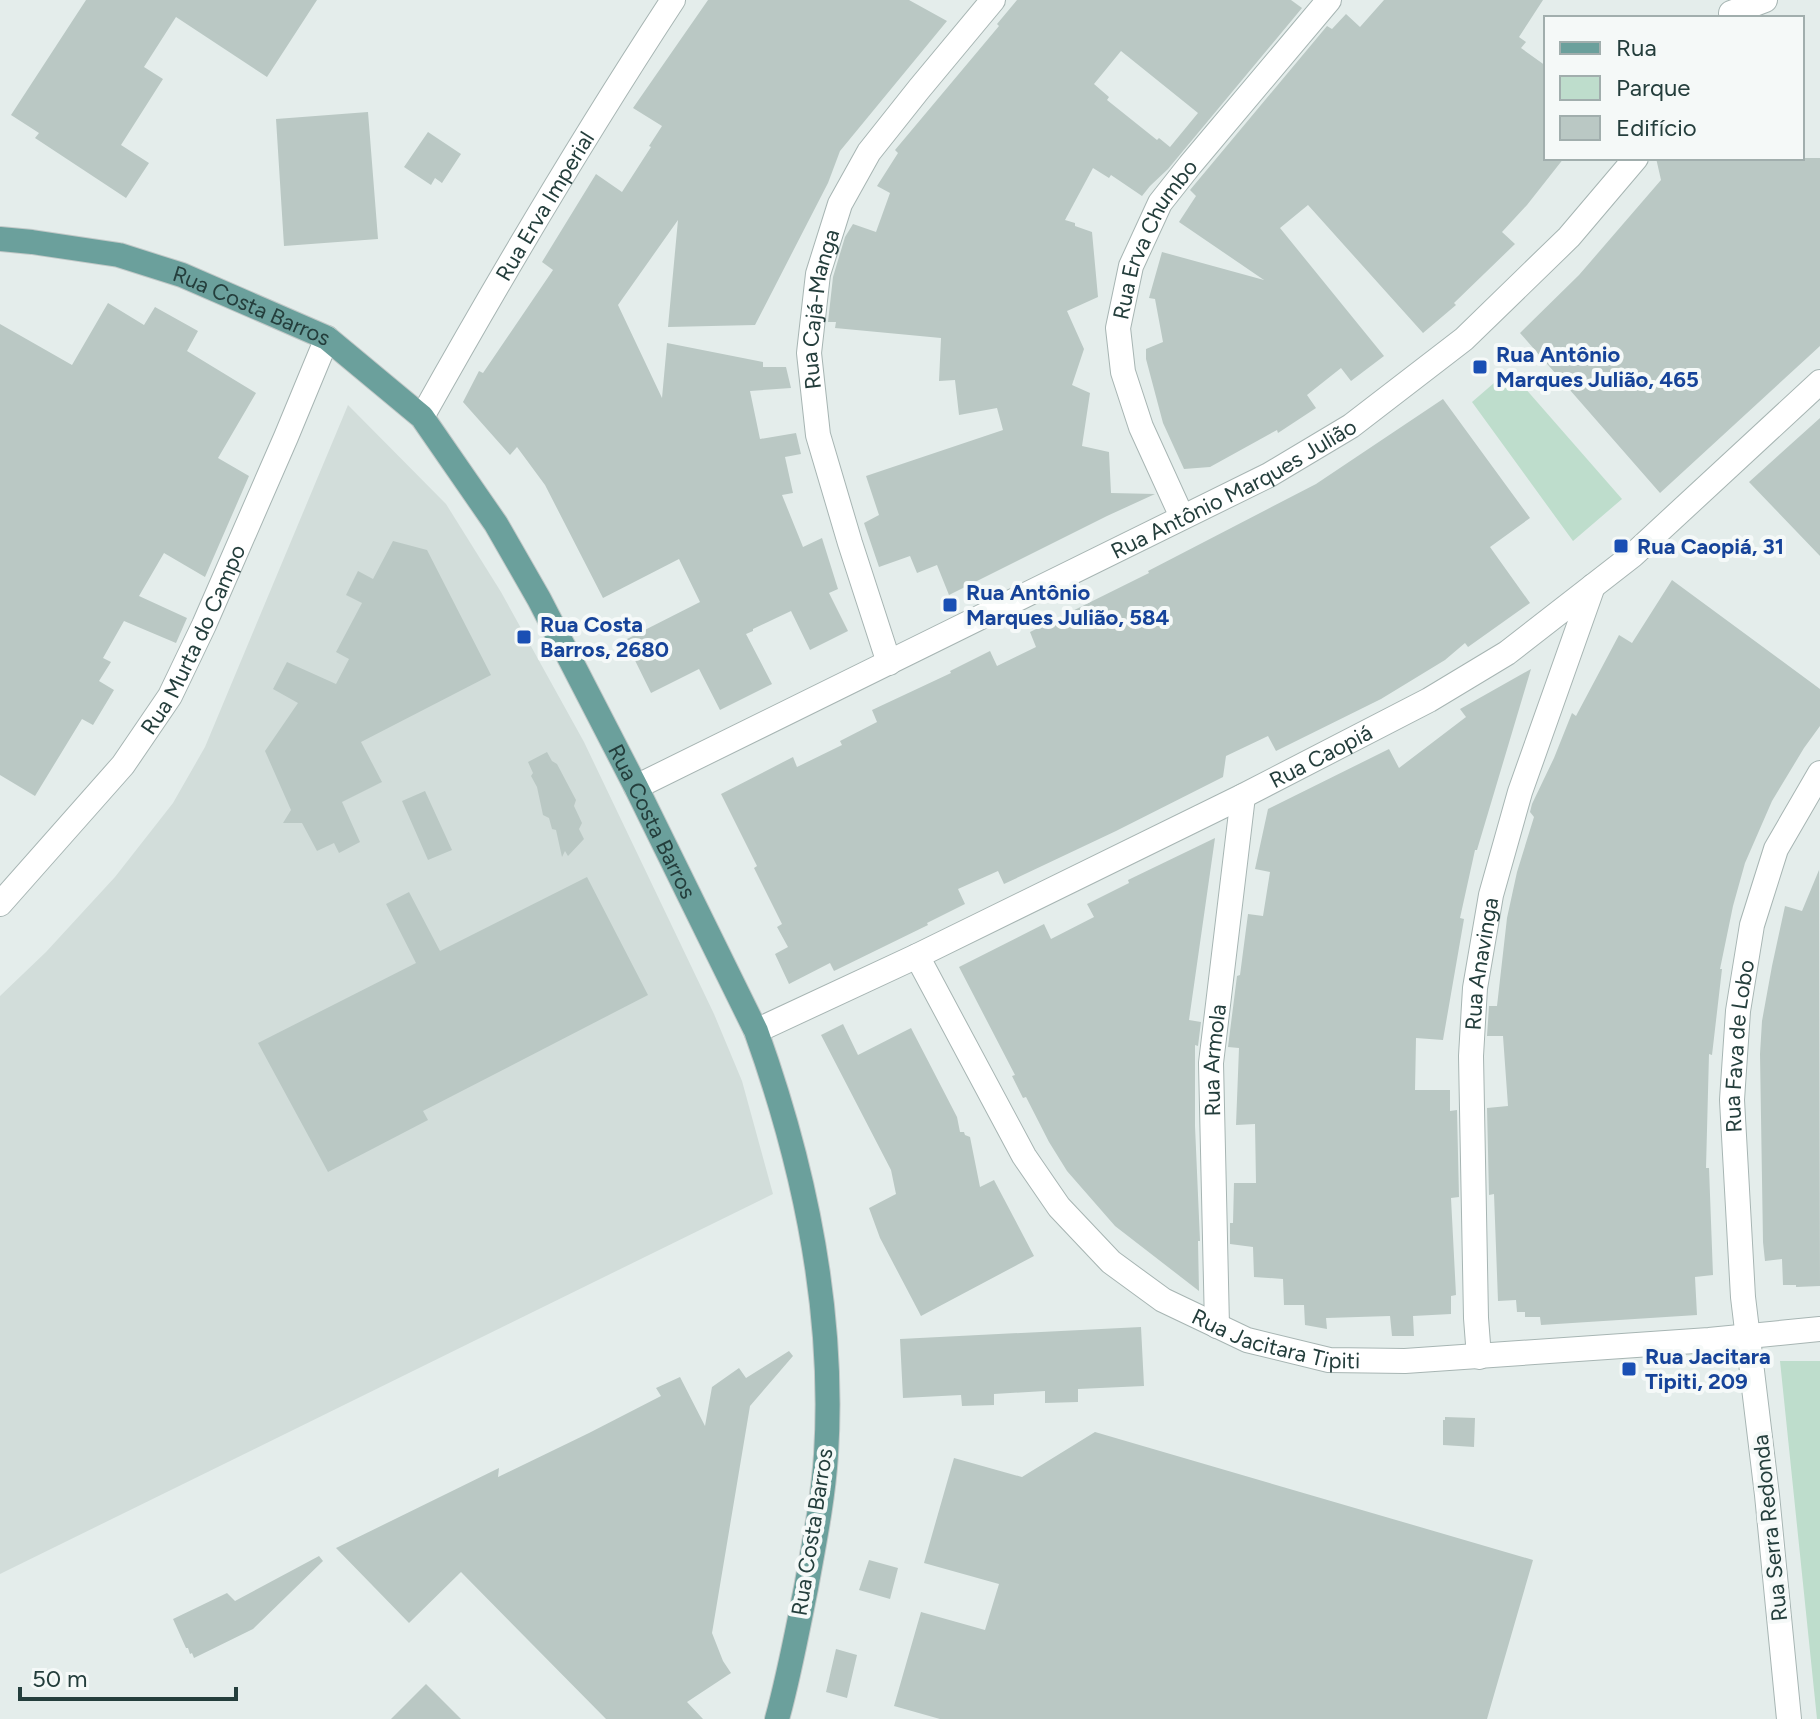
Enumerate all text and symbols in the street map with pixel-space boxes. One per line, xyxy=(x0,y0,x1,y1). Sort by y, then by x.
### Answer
legend xyxy=(1544,16,1804,160)
text: Rua xyxy=(1616,33,1657,62)
text: Parque xyxy=(1616,73,1690,102)
text: Edifício xyxy=(1616,113,1697,142)
street label: Rua Erva Imperial xyxy=(489,126,600,286)
street label: Rua Erva Chumbo xyxy=(1107,154,1203,322)
street label: Rua Cajá-Manga xyxy=(795,226,845,391)
street label: Rua Costa Barros xyxy=(170,259,334,351)
place label: Rua Antônio Marques Julião, 465 xyxy=(1496,341,1699,393)
marker: Rua Antônio Marques Julião, 465 xyxy=(1471,358,1489,376)
street label: Rua Antônio Marques Julião xyxy=(1106,412,1361,564)
place label: Rua Caopiá, 31 xyxy=(1637,533,1784,560)
marker: Rua Caopiá, 31 xyxy=(1612,537,1630,555)
street label: Rua Murta do Campo xyxy=(134,540,251,740)
place label: Rua Antônio Marques Julião, 584 xyxy=(966,579,1169,631)
marker: Rua Antônio Marques Julião, 584 xyxy=(941,596,959,614)
place label: Rua Costa Barros, 2680 xyxy=(540,611,669,663)
marker: Rua Costa Barros, 2680 xyxy=(515,628,533,646)
street label: Rua Caopiá xyxy=(1265,718,1376,794)
street label: Rua Costa Barros xyxy=(603,739,702,903)
street label: Rua Anavinga xyxy=(1459,895,1504,1031)
street label: Rua Fava de Lobo xyxy=(1718,958,1760,1133)
street label: Rua Armola xyxy=(1197,1003,1231,1117)
street label: Rua Jacitara Tipiti xyxy=(1188,1302,1360,1374)
place label: Rua Jacitara Tipiti, 209 xyxy=(1645,1343,1771,1395)
marker: Rua Jacitara Tipiti, 209 xyxy=(1620,1360,1638,1378)
street label: Rua Serra Redonda xyxy=(1747,1433,1793,1623)
street label: Rua Costa Barros xyxy=(785,1446,839,1618)
scale bar xyxy=(20,1651,236,1701)
text: 50 m xyxy=(32,1664,88,1693)

